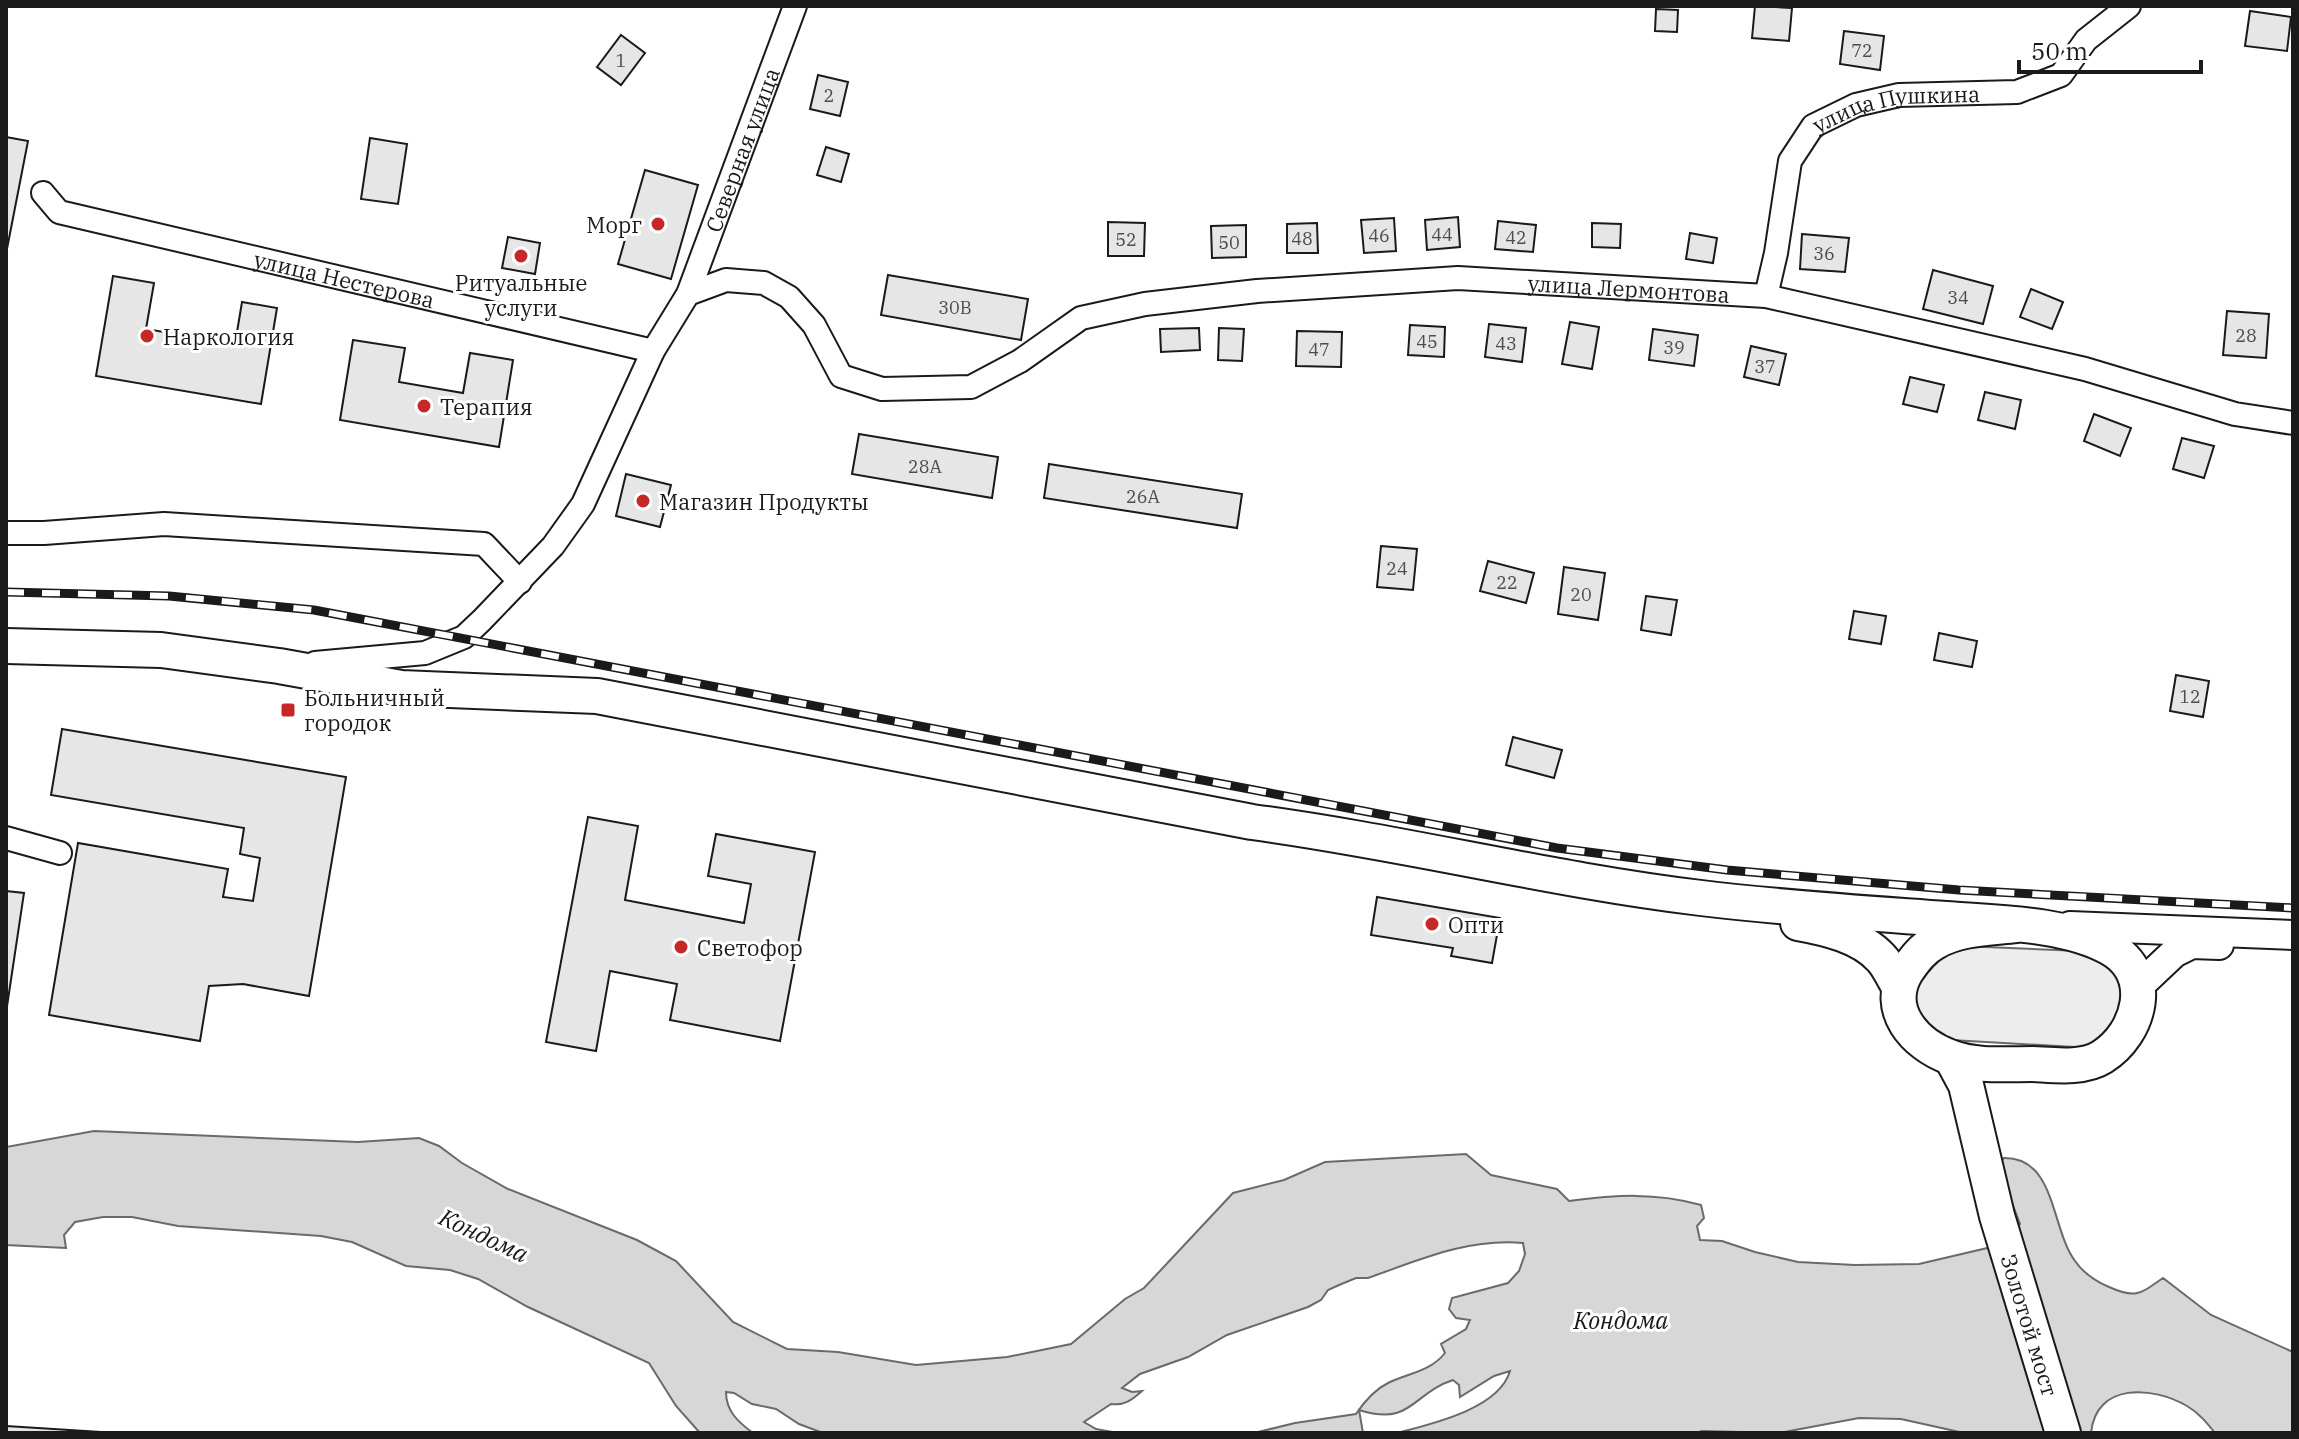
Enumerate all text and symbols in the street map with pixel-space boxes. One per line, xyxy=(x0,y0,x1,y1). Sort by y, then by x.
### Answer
scale bar xyxy=(2019,24,2201,74)
text: 50 m xyxy=(2031,35,2088,67)
house number: 72 xyxy=(1851,39,1873,62)
house number: 1 xyxy=(616,49,626,72)
street label: Северная улица xyxy=(698,63,785,236)
street label: улица Пушкина xyxy=(1807,78,1980,139)
house number: 2 xyxy=(824,84,834,107)
place label: Морг xyxy=(586,210,642,239)
marker: Морг xyxy=(649,215,667,233)
house number: 44 xyxy=(1431,223,1453,246)
house number: 46 xyxy=(1368,224,1390,247)
house number: 42 xyxy=(1505,226,1527,249)
house number: 48 xyxy=(1291,227,1313,250)
house number: 52 xyxy=(1115,228,1137,251)
house number: 50 xyxy=(1218,231,1240,254)
house number: 36 xyxy=(1813,242,1835,265)
street label: улица Нестерова xyxy=(251,244,438,314)
marker: Ритуальные услуги xyxy=(512,247,530,265)
place label: Ритуальные услуги xyxy=(455,268,587,322)
street label: улица Лермонтова xyxy=(1527,268,1731,308)
house number: 34 xyxy=(1947,286,1969,309)
house number: 30В xyxy=(938,296,972,319)
place label: Наркология xyxy=(163,322,294,351)
house number: 28 xyxy=(2235,324,2257,347)
marker: Наркология xyxy=(138,327,156,345)
house number: 45 xyxy=(1416,330,1438,353)
house number: 43 xyxy=(1495,332,1517,355)
house number: 39 xyxy=(1663,336,1685,359)
house number: 47 xyxy=(1308,338,1330,361)
house number: 37 xyxy=(1754,355,1776,378)
place label: Терапия xyxy=(440,392,533,421)
marker: Терапия xyxy=(415,397,433,415)
house number: 28А xyxy=(908,455,943,478)
house number: 26А xyxy=(1126,485,1161,508)
place label: Магазин Продукты xyxy=(659,487,869,516)
marker: Магазин Продукты xyxy=(634,492,652,510)
house number: 24 xyxy=(1386,557,1408,580)
house number: 22 xyxy=(1496,571,1518,594)
house number: 20 xyxy=(1570,583,1592,606)
place label: Больничный городок xyxy=(304,683,445,737)
house number: 12 xyxy=(2179,685,2201,708)
marker: Больничный городок xyxy=(279,701,297,719)
place label: Опти xyxy=(1448,910,1504,939)
marker: Опти xyxy=(1423,915,1441,933)
place label: Светофор xyxy=(697,933,803,962)
marker: Светофор xyxy=(672,938,690,956)
water label: Кондома xyxy=(433,1200,534,1270)
street label: Золотой мост xyxy=(1995,1250,2065,1399)
water label: Кондома xyxy=(1573,1304,1668,1336)

